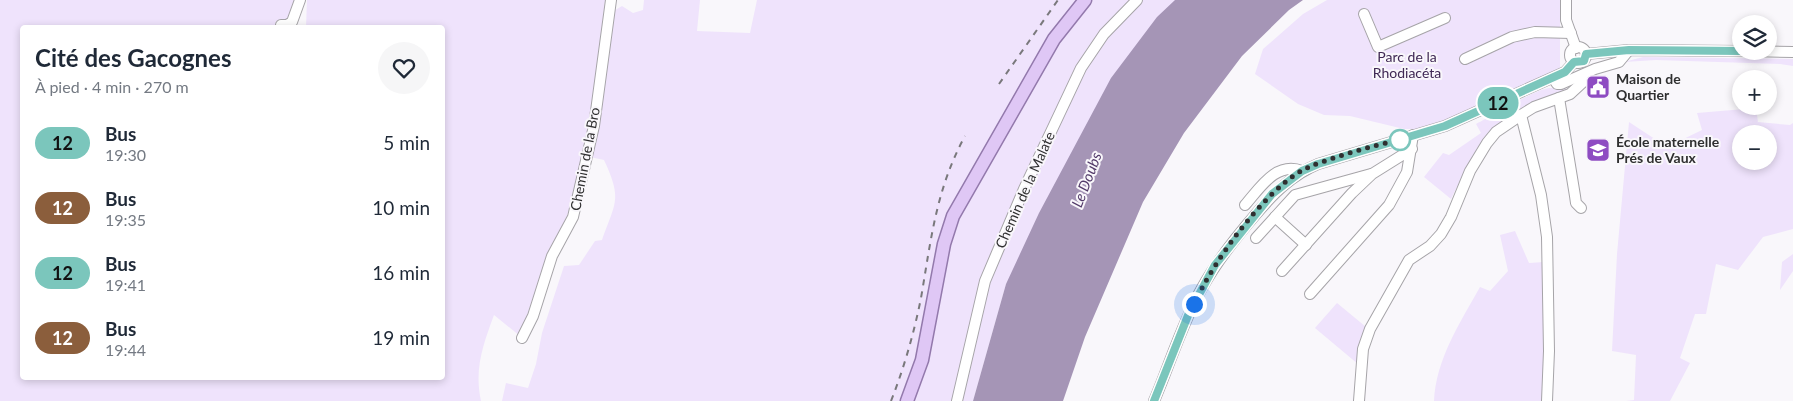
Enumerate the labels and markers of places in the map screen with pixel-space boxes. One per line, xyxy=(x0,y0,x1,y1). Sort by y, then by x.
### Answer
place label: Maison de Quartier xyxy=(1616,70,1681,103)
public building icon: Maison de Quartier xyxy=(1585,74,1611,100)
unlabelled marker xyxy=(1389,129,1411,151)
place label: École maternelle Prés de Vaux xyxy=(1616,133,1720,166)
school or university icon: École maternelle Prés de Vaux xyxy=(1585,137,1611,163)

